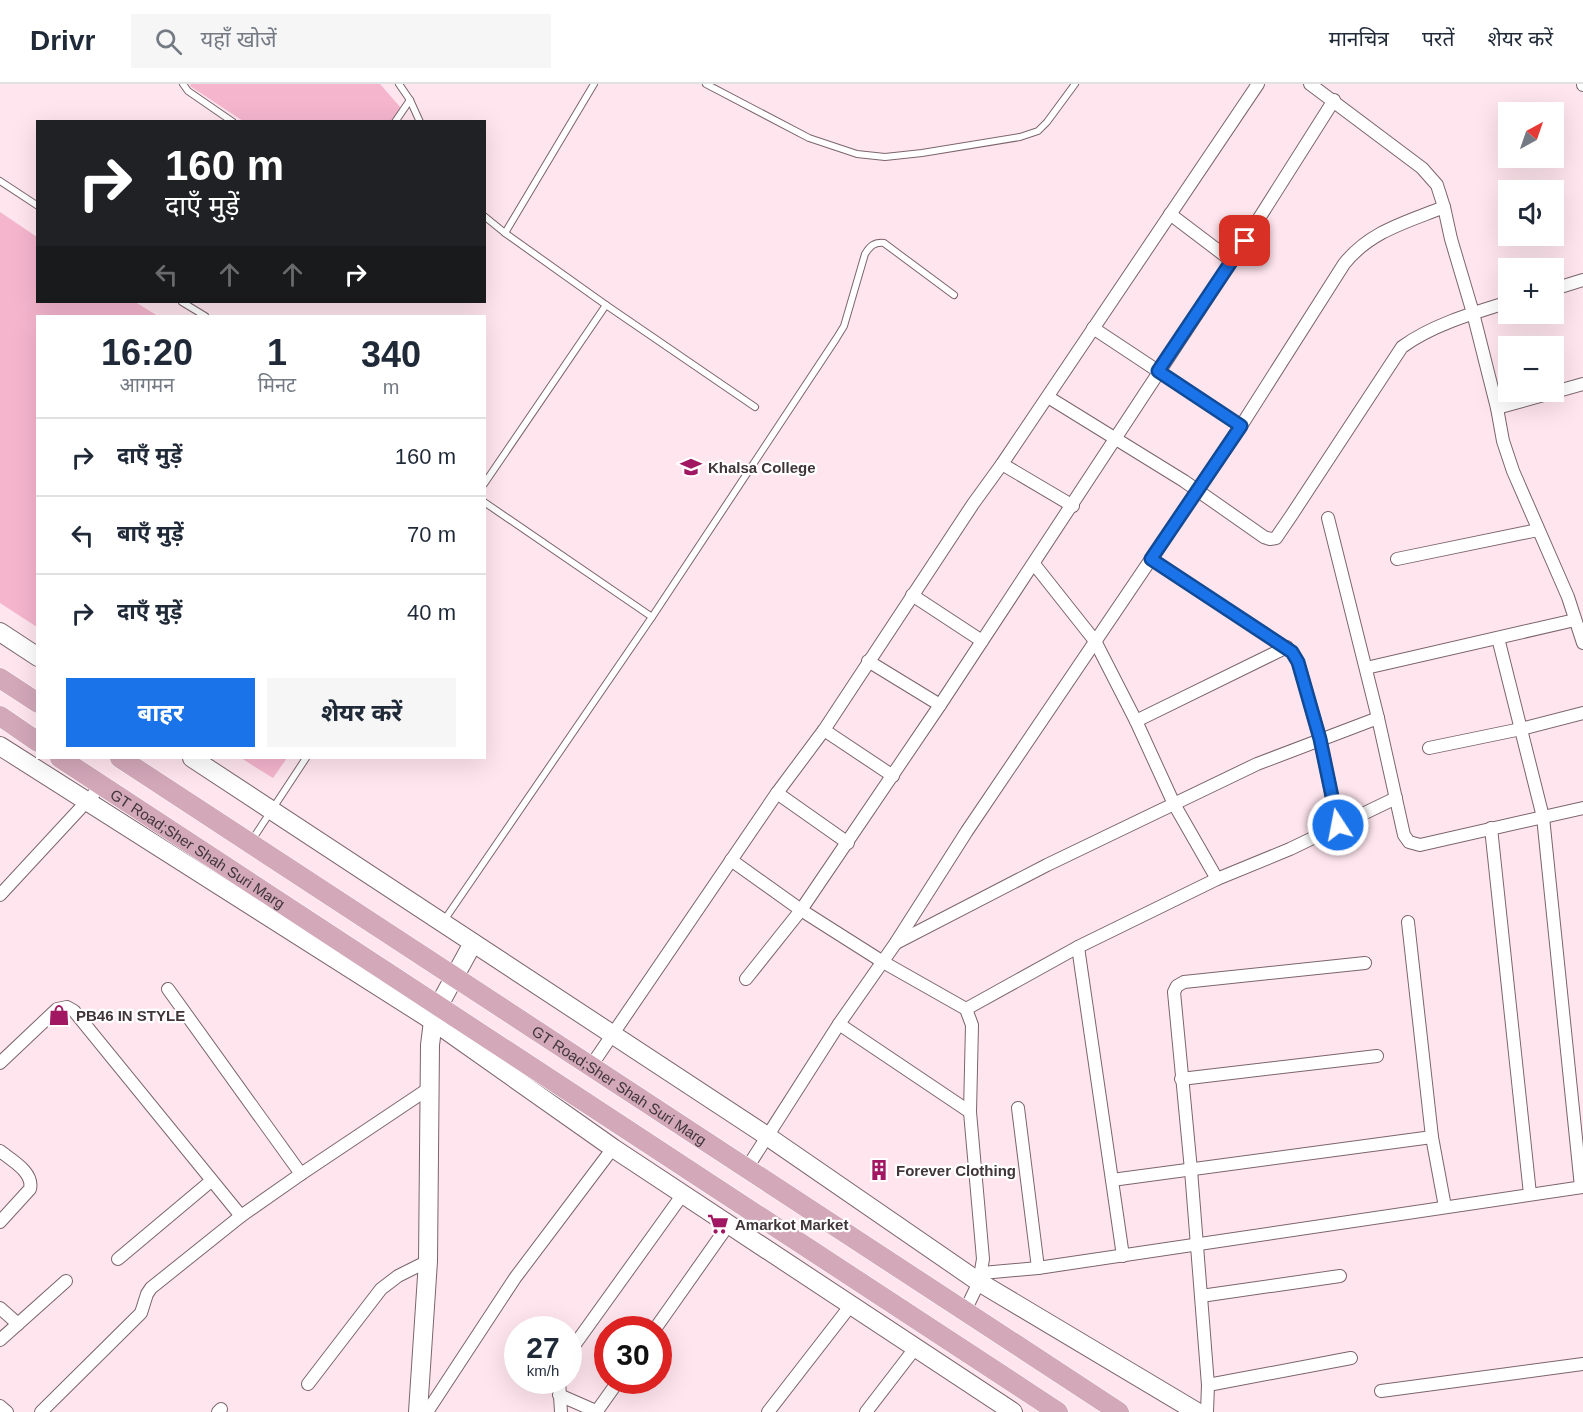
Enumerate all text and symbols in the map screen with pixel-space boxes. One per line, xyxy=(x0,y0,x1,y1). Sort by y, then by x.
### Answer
search box xyxy=(131,14,551,68)
text: Drivr xyxy=(30,25,95,56)
icon: search xyxy=(152,25,185,58)
text: यहाँ खोजें xyxy=(200,27,277,52)
text: मानचित्र xyxy=(1329,27,1389,50)
text: परतें xyxy=(1422,27,1454,50)
text: शेयर करें xyxy=(1487,27,1553,50)
north arrow xyxy=(1498,102,1564,168)
map controls xyxy=(1498,102,1564,402)
text: 160 m xyxy=(165,142,284,189)
icon: right xyxy=(66,144,144,222)
button: sound xyxy=(1498,180,1564,246)
text: दाएँ मुड़ें xyxy=(165,191,239,221)
pin xyxy=(1219,215,1270,266)
icon: arrive xyxy=(1228,224,1261,257)
icon: left xyxy=(150,258,183,291)
icon: ahead xyxy=(213,258,246,291)
icon: ahead xyxy=(276,258,309,291)
icon: right xyxy=(339,258,372,291)
button: + xyxy=(1498,258,1564,324)
text: 16:20 xyxy=(101,332,193,373)
text: 1 xyxy=(267,332,287,373)
text: 340 xyxy=(361,334,421,375)
button: − xyxy=(1498,336,1564,402)
text: आगमन xyxy=(120,374,174,396)
text: मिनट xyxy=(258,374,296,396)
text: m xyxy=(383,376,399,398)
icon: right xyxy=(66,441,99,474)
text: दाएँ मुड़ें xyxy=(117,443,182,468)
text: 160 m xyxy=(395,444,456,469)
school or university icon: Khalsa College xyxy=(679,455,703,479)
place label: Khalsa College xyxy=(708,459,816,476)
icon: left xyxy=(66,519,99,552)
text: बाएँ मुड़ें xyxy=(117,521,183,546)
text: 70 m xyxy=(407,522,456,547)
icon: right xyxy=(66,597,99,630)
text: दाएँ मुड़ें xyxy=(117,599,182,624)
text: 40 m xyxy=(407,600,456,625)
button: बाहर xyxy=(66,678,255,747)
button: शेयर करें xyxy=(267,678,456,747)
street label: GT Road;Sher Shah Suri Marg xyxy=(108,785,288,912)
position arrow xyxy=(1306,793,1370,857)
shop icon: PB46 IN STYLE xyxy=(47,1003,71,1027)
place label: PB46 IN STYLE xyxy=(76,1007,185,1024)
street label: GT Road;Sher Shah Suri Marg xyxy=(529,1022,710,1148)
building icon: Forever Clothing xyxy=(867,1158,891,1182)
place label: Forever Clothing xyxy=(896,1162,1016,1179)
supermarket icon: Amarkot Market xyxy=(706,1212,730,1236)
place label: Amarkot Market xyxy=(735,1216,848,1233)
speed limit sign: 30 xyxy=(594,1316,672,1394)
text: 27 xyxy=(526,1331,560,1364)
text: km/h xyxy=(527,1362,559,1379)

